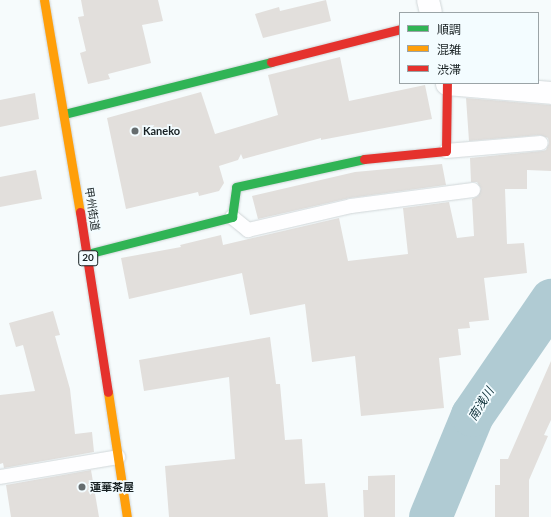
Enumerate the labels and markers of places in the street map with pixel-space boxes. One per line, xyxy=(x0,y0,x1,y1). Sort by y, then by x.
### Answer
place label: Kaneko xyxy=(143,124,180,138)
marker: Kaneko xyxy=(130,126,140,136)
place label: 蓮華茶屋 xyxy=(90,480,134,494)
marker: 蓮華茶屋 xyxy=(77,482,87,492)

